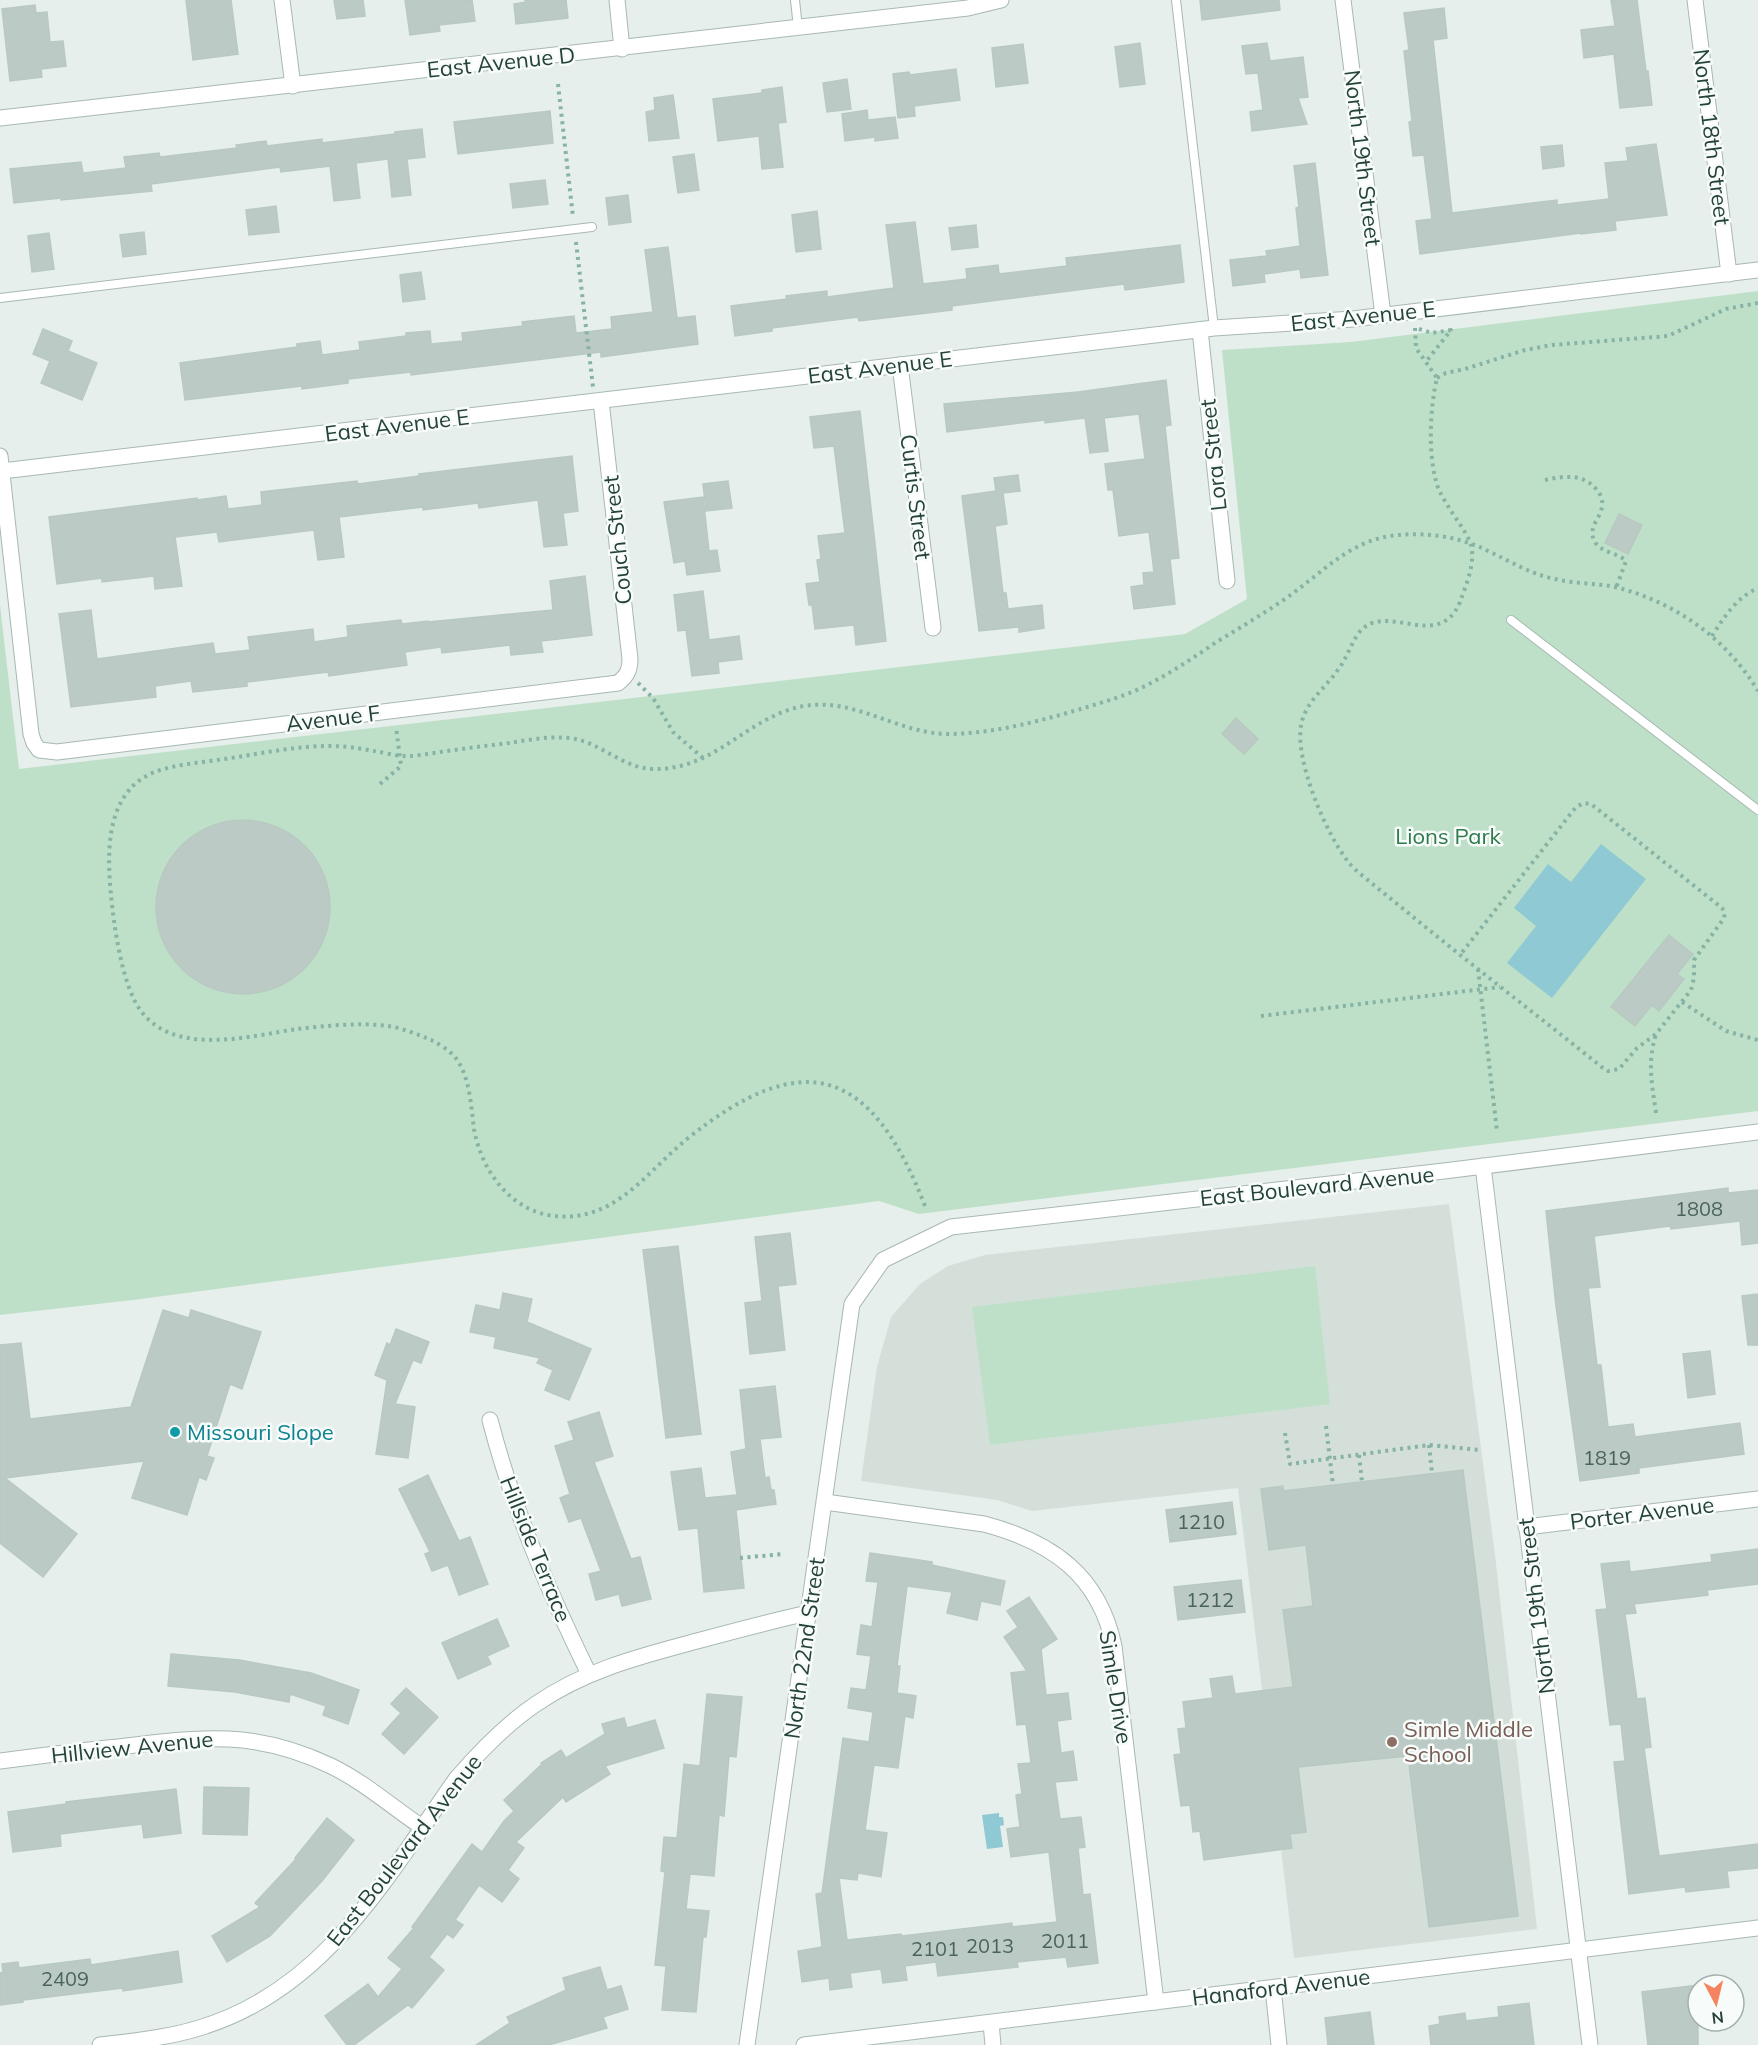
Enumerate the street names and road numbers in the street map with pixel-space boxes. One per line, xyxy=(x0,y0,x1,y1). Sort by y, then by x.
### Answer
street label: East Avenue D xyxy=(425,40,577,84)
street label: North 18th Street xyxy=(1687,47,1737,227)
street label: North 19th Street xyxy=(1338,68,1388,248)
street label: East Avenue E xyxy=(1289,294,1437,338)
street label: East Avenue E xyxy=(806,344,954,390)
street label: Lora Street xyxy=(1193,398,1233,512)
street label: East Avenue E xyxy=(323,402,471,448)
street label: Curtis Street xyxy=(894,433,938,562)
street label: Couch Street xyxy=(596,474,638,606)
street label: Avenue F xyxy=(284,698,382,738)
street label: East Boulevard Avenue xyxy=(1198,1160,1436,1212)
street label: Hillside Terrace xyxy=(494,1472,578,1626)
street label: Porter Avenue xyxy=(1568,1490,1716,1536)
street label: North 19th Street xyxy=(1511,1516,1561,1696)
street label: North 22nd Street xyxy=(777,1555,831,1741)
street label: Simle Drive xyxy=(1093,1628,1139,1746)
street label: Hillview Avenue xyxy=(50,1725,214,1769)
street label: East Boulevard Avenue xyxy=(320,1749,488,1951)
street label: Hanaford Avenue xyxy=(1190,1962,1372,2012)

